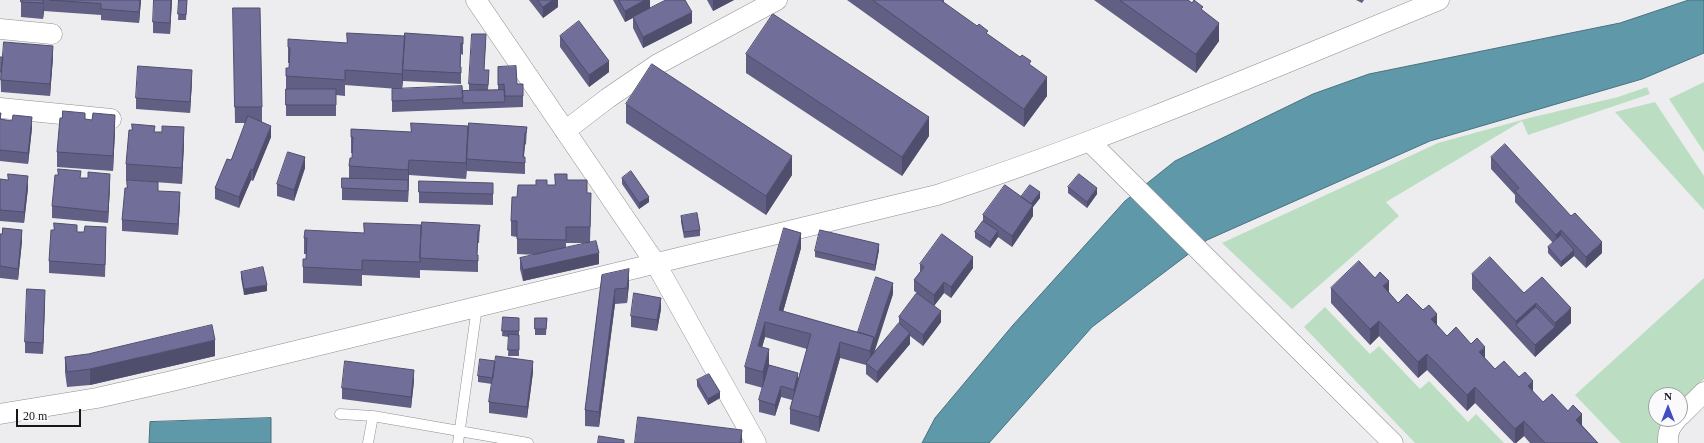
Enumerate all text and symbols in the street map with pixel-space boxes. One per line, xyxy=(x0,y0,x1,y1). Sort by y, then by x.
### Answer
north arrow xyxy=(1648,387,1688,427)
text: N xyxy=(1664,390,1672,402)
scale bar xyxy=(18,401,83,427)
text: 20 m xyxy=(23,409,47,423)

